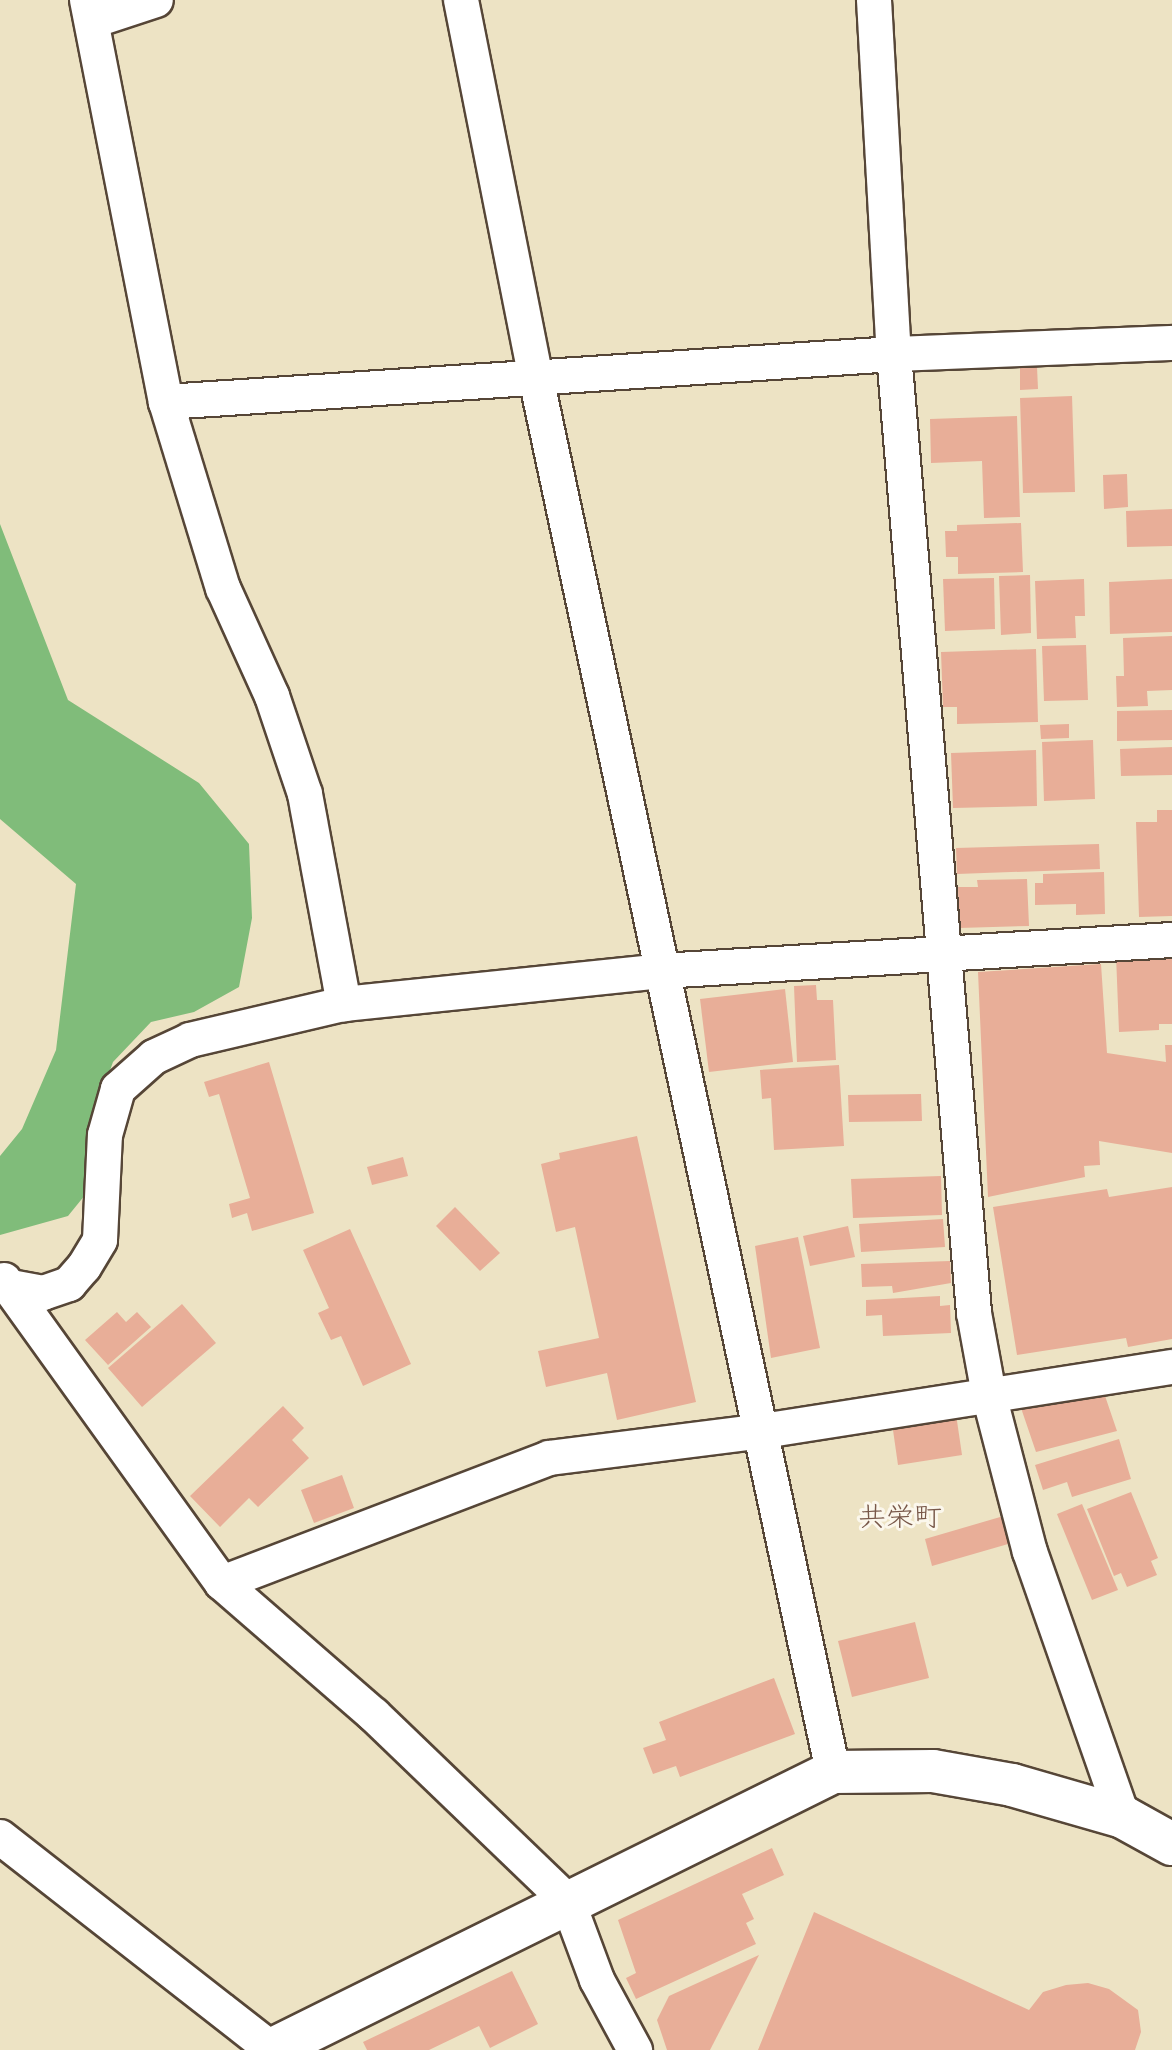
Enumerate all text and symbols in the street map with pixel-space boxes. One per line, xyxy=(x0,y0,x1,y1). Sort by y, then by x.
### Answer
district label: 共栄町 xyxy=(858,1498,942,1532)

